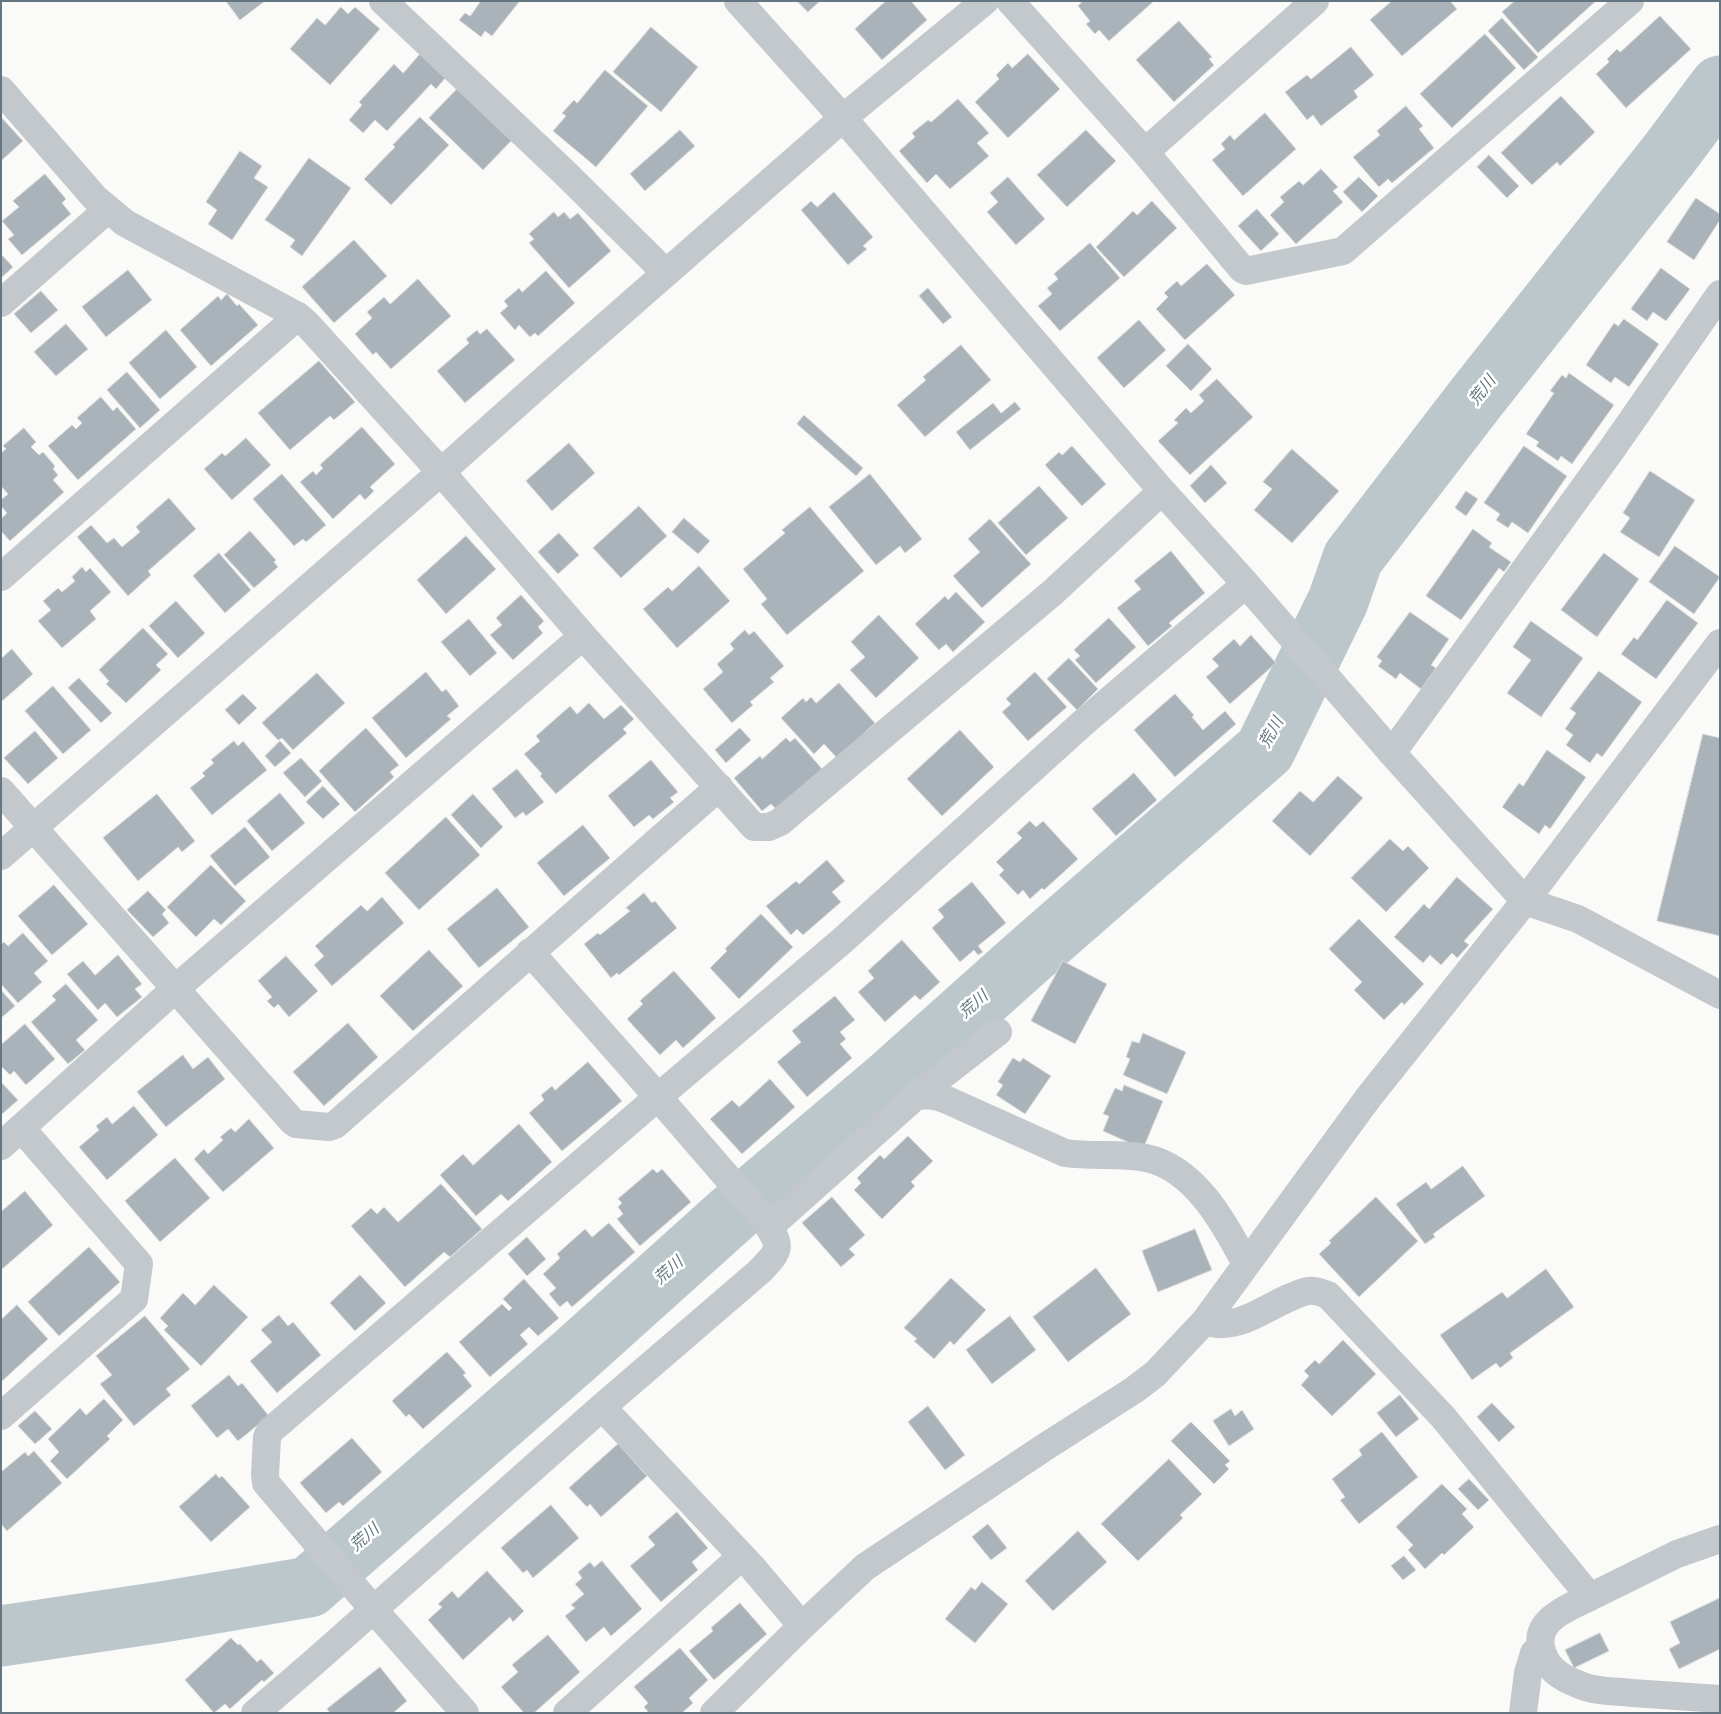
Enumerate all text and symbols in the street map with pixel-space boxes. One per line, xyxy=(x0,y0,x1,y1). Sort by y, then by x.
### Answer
water label: 荒川 xyxy=(1466,372,1500,410)
water label: 荒川 xyxy=(1256,714,1288,752)
water label: 荒川 xyxy=(956,987,992,1023)
water label: 荒川 xyxy=(651,1253,687,1289)
water label: 荒川 xyxy=(347,1520,383,1556)

